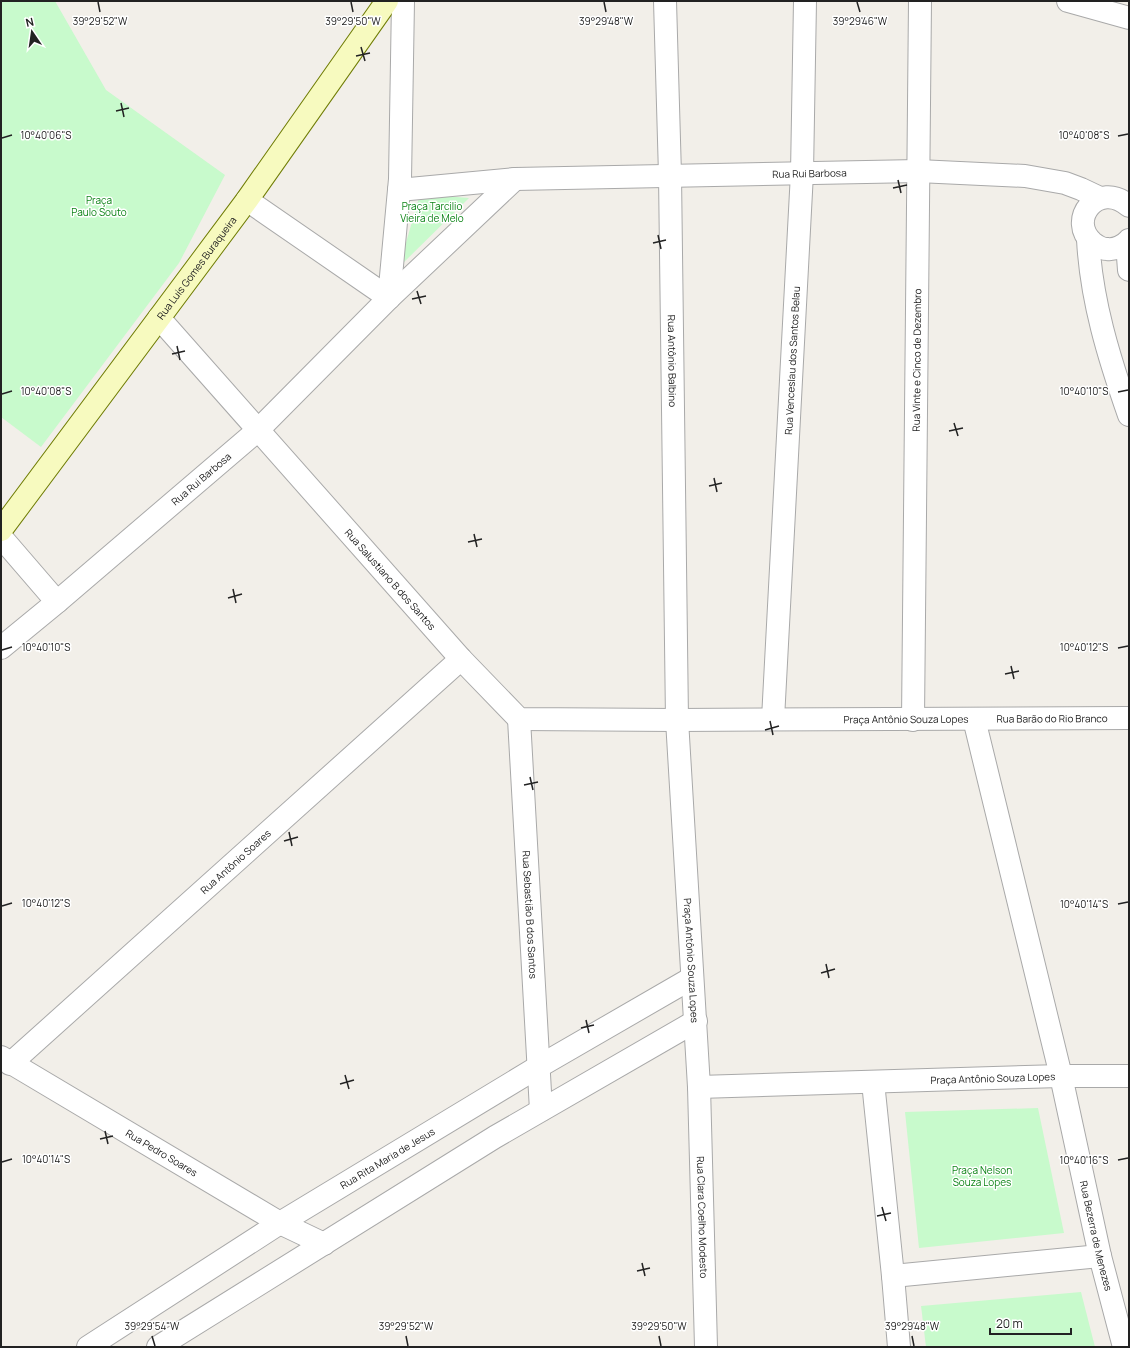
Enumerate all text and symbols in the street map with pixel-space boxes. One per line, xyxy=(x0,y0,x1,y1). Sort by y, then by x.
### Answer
north arrow xyxy=(12,12,52,52)
text: N xyxy=(24,14,35,30)
text: 39°29'52"W xyxy=(73,14,128,28)
text: 39°29'50"W xyxy=(325,14,381,28)
text: 39°29'48"W xyxy=(579,14,634,28)
text: 39°29'46"W xyxy=(833,14,888,28)
text: 10°40'06"S xyxy=(20,128,72,142)
text: 10°40'08"S xyxy=(1059,128,1109,142)
street label: Rua Rui Barbosa xyxy=(772,165,847,181)
park label: Praça Paulo Souto xyxy=(71,193,127,219)
park label: Praça Tarcilio Vieira de Melo xyxy=(400,199,464,225)
street label: Rua Luís Gomes Buraqueira xyxy=(153,213,239,322)
street label: Rua Venceslau dos Santos Belau xyxy=(781,286,803,435)
street label: Rua Vinte e Cinco de Dezembro xyxy=(909,288,924,432)
street label: Rua Antônio Balbino xyxy=(665,315,680,407)
text: 10°40'08"S xyxy=(21,384,71,398)
text: 10°40'10"S xyxy=(1060,384,1108,398)
street label: Rua Rui Barbosa xyxy=(168,449,234,508)
street label: Rua Salustiano B dos Santos xyxy=(342,526,439,633)
text: 10°40'10"S xyxy=(22,640,70,654)
text: 10°40'12"S xyxy=(1060,640,1108,654)
street label: Rua Barão do Rio Branco xyxy=(996,711,1108,726)
street label: Praça Antônio Souza Lopes xyxy=(843,712,969,726)
street label: Rua Antônio Soares xyxy=(197,826,274,897)
street label: Rua Sebastião B dos Santos xyxy=(519,850,541,979)
text: 10°40'12"S xyxy=(22,896,70,910)
text: 10°40'14"S xyxy=(1060,897,1108,911)
street label: Praça Antônio Souza Lopes xyxy=(681,898,702,1023)
street label: Praça Antônio Souza Lopes xyxy=(930,1069,1056,1087)
street label: Rua Rita Maria de Jesus xyxy=(337,1124,437,1192)
street label: Rua Pedro Soares xyxy=(123,1126,200,1179)
text: 10°40'14"S xyxy=(22,1152,70,1166)
text: 10°40'16"S xyxy=(1060,1153,1108,1167)
street label: Rua Clara Coelho Modesto xyxy=(694,1156,711,1279)
park label: Praça Nelson Souza Lopes xyxy=(952,1163,1012,1189)
street label: Rua Bezerra de Menezes xyxy=(1077,1179,1116,1292)
scale bar xyxy=(990,1310,1071,1336)
text: 20 m xyxy=(996,1315,1023,1332)
text: 39°29'54"W xyxy=(125,1319,180,1333)
text: 39°29'52"W xyxy=(379,1319,434,1333)
text: 39°29'50"W xyxy=(631,1319,687,1333)
text: 39°29'48"W xyxy=(885,1319,940,1333)

